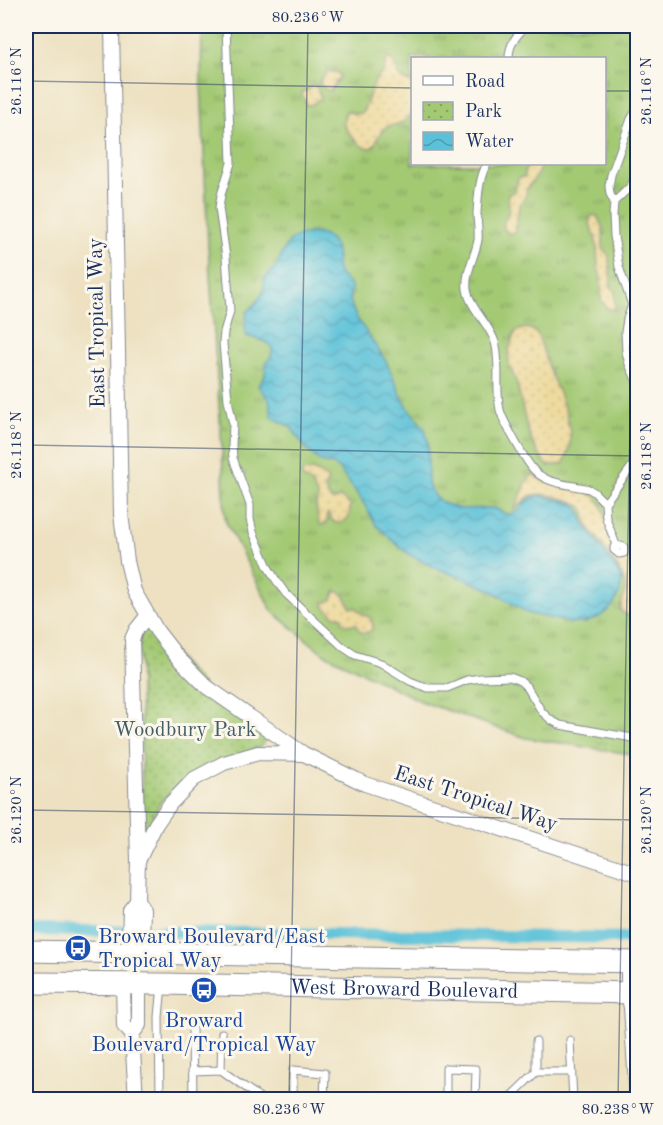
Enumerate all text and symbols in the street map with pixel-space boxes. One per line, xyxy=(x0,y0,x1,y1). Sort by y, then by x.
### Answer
text: 80.236°W xyxy=(272,11,344,26)
text: 26.116°N xyxy=(10,47,25,115)
legend xyxy=(411,57,606,165)
text: 26.116°N xyxy=(640,57,655,125)
text: Road xyxy=(465,73,505,91)
text: Park xyxy=(465,103,502,121)
text: Water xyxy=(465,133,514,151)
street label: East Tropical Way xyxy=(86,237,109,409)
text: 26.118°N xyxy=(10,411,25,479)
text: 26.118°N xyxy=(640,422,655,490)
park label: Woodbury Park xyxy=(113,720,257,741)
street label: East Tropical Way xyxy=(391,763,560,836)
text: 26.120°N xyxy=(10,776,25,844)
text: 26.120°N xyxy=(640,786,655,854)
place label: Broward Boulevard/East Tropical Way xyxy=(98,927,325,972)
bus stop icon: Broward Boulevard/East Tropical Way xyxy=(63,933,93,963)
bus stop icon: Broward Boulevard/Tropical Way xyxy=(189,975,219,1005)
street label: West Broward Boulevard xyxy=(289,977,519,1003)
place label: Broward Boulevard/Tropical Way xyxy=(92,1011,316,1056)
text: 80.236°W xyxy=(253,1103,325,1118)
text: 80.238°W xyxy=(582,1103,654,1118)

